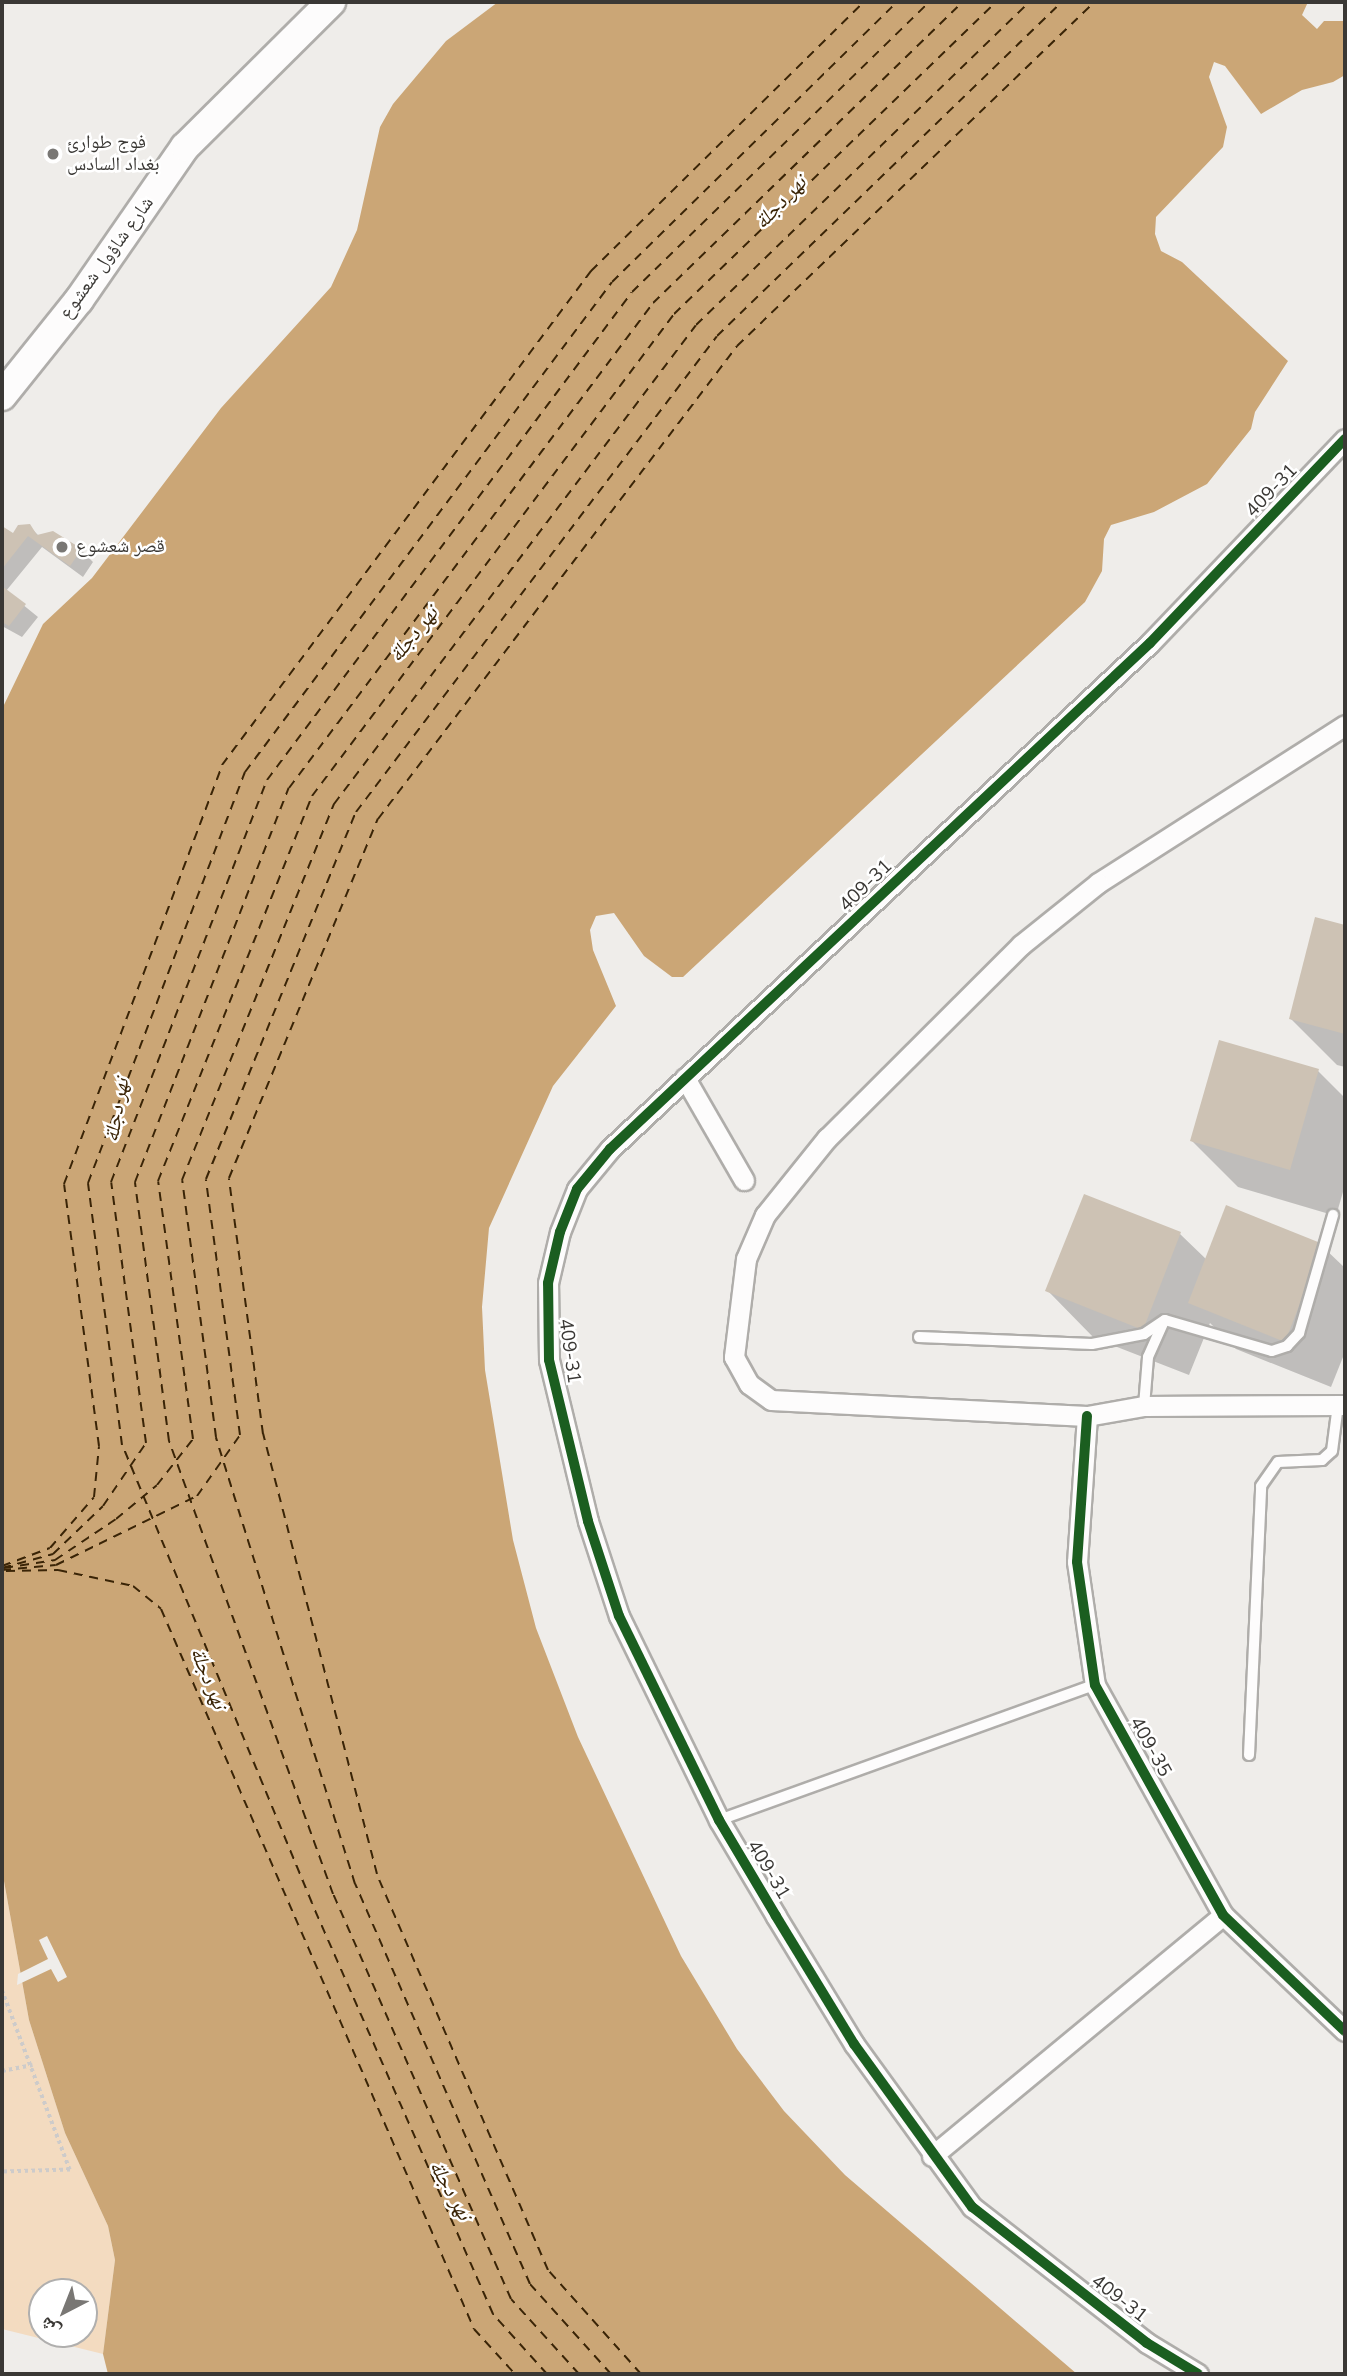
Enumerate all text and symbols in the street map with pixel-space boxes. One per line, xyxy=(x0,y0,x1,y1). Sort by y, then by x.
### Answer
place label: فوج طوارئ بغداد السادس xyxy=(67,132,159,176)
marker: فوج طوارئ بغداد السادس xyxy=(45,146,61,162)
water label: نهر دجلة xyxy=(749,170,811,234)
street label: شارع شاؤول شعشوع xyxy=(55,192,159,324)
street label: 409-31 xyxy=(1241,460,1303,522)
place label: قصر شعشوع xyxy=(76,536,165,558)
marker: قصر شعشوع xyxy=(54,539,70,555)
water label: نهر دجلة xyxy=(383,601,443,667)
street label: 409-31 xyxy=(835,855,897,917)
water label: نهر دجلة xyxy=(98,1076,134,1144)
street label: 409-31 xyxy=(553,1317,585,1385)
water label: نهر دجلة xyxy=(185,1643,233,1713)
street label: 409-35 xyxy=(1124,1713,1176,1781)
street label: 409-31 xyxy=(741,1836,795,1904)
water label: نهر دجلة xyxy=(424,2156,478,2224)
street label: 409-31 xyxy=(1086,2270,1152,2328)
north arrow xyxy=(28,2278,98,2348)
text: ش xyxy=(34,2311,66,2344)

